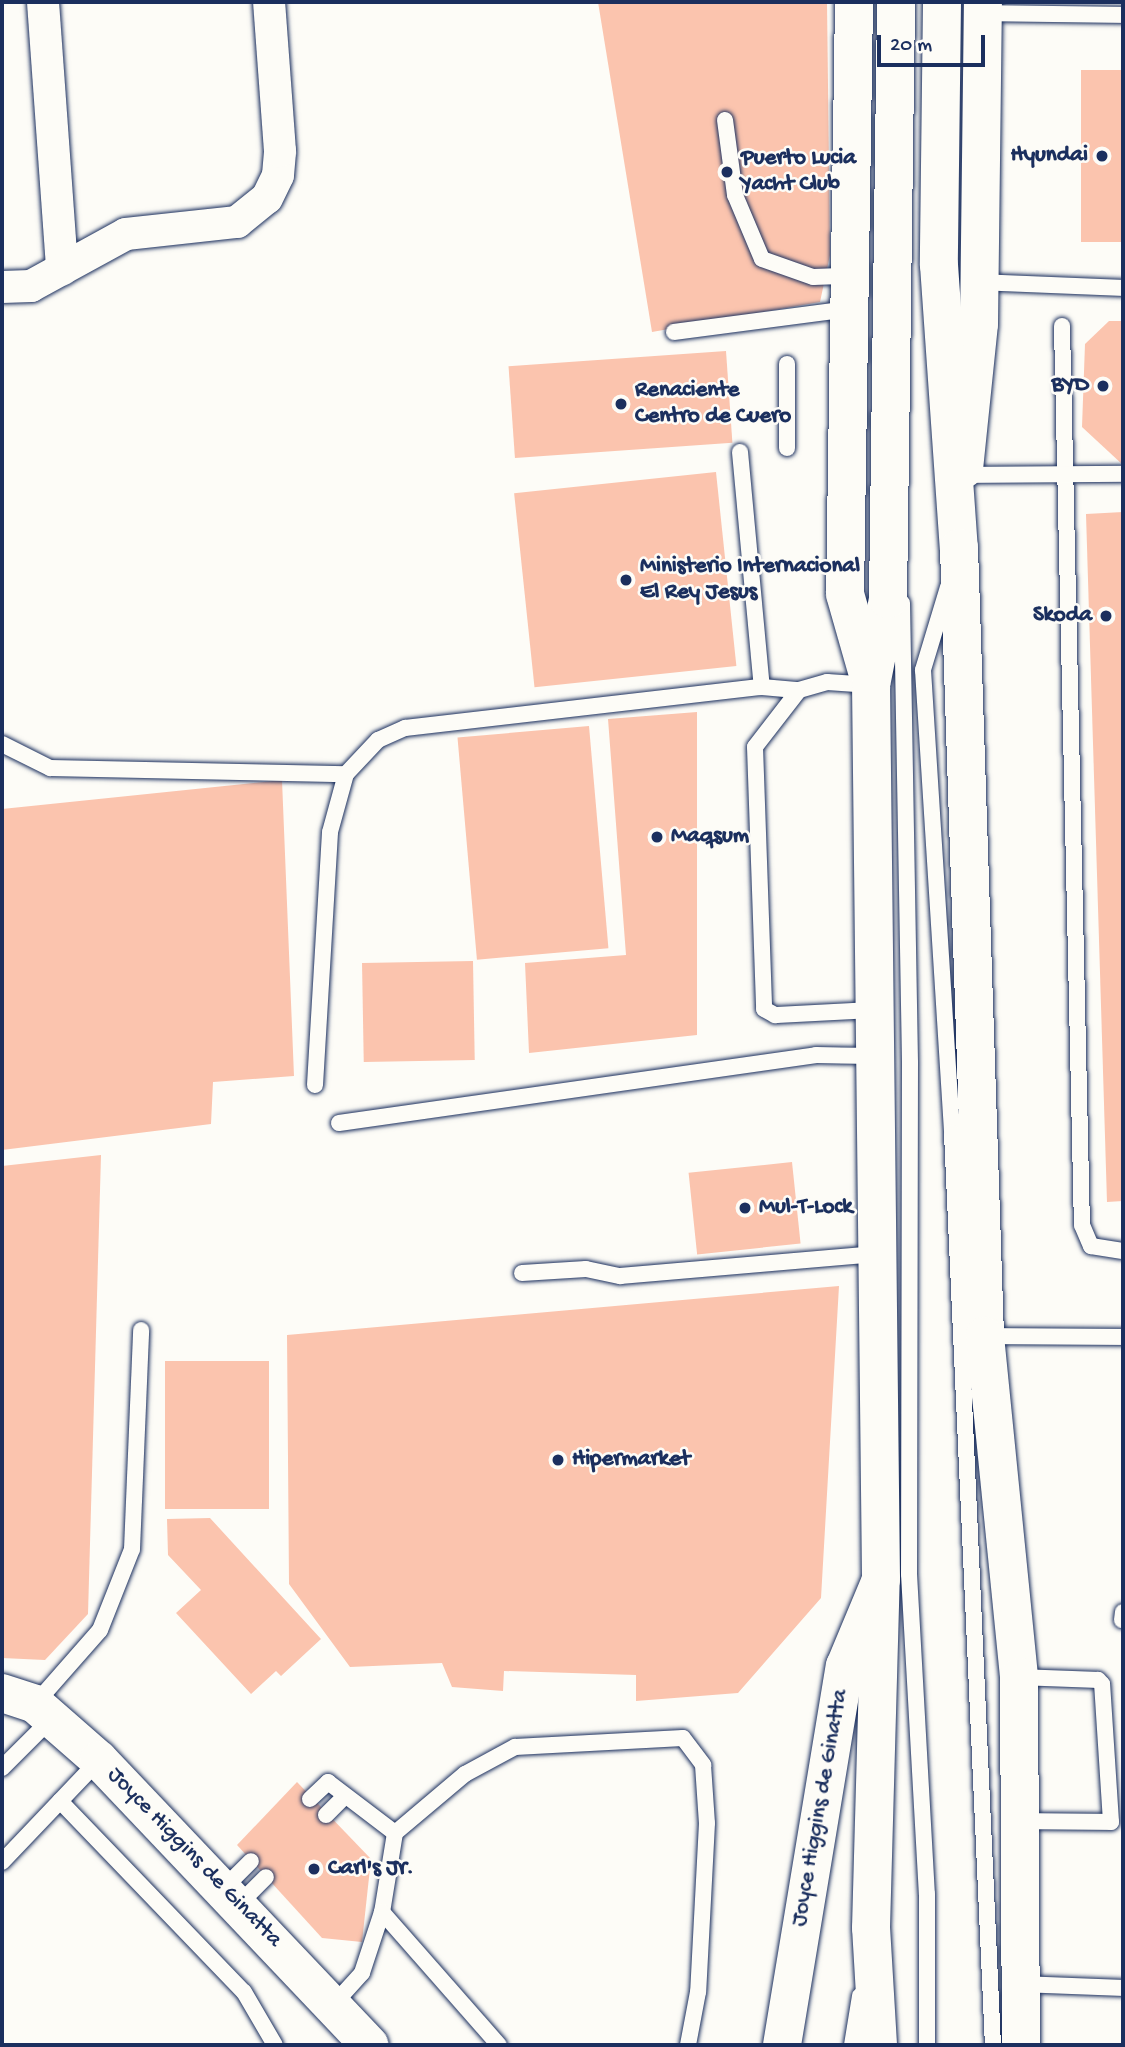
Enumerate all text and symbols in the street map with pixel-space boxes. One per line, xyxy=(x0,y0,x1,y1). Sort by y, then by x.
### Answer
scale bar xyxy=(880,21,988,65)
text: 20 m xyxy=(890,34,932,59)
place label: Hyundai xyxy=(1011,142,1088,170)
place label: Puerto Lucia Yacht Club xyxy=(741,145,856,199)
marker: Hyundai xyxy=(1094,148,1110,164)
marker: Puerto Lucia Yacht Club xyxy=(719,164,735,180)
place label: BYD xyxy=(1052,372,1089,400)
place label: Renaciente Centro de Cuero xyxy=(635,377,791,431)
marker: BYD xyxy=(1095,378,1111,394)
marker: Renaciente Centro de Cuero xyxy=(613,396,629,412)
place label: Ministerio Internacional El Rey Jesus xyxy=(640,553,860,607)
marker: Ministerio Internacional El Rey Jesus xyxy=(618,572,634,588)
place label: Skoda xyxy=(1033,602,1092,630)
marker: Skoda xyxy=(1098,608,1114,624)
place label: Maqsum xyxy=(671,823,749,851)
marker: Maqsum xyxy=(649,829,665,845)
place label: Mul-T-Lock xyxy=(759,1194,853,1222)
marker: Mul-T-Lock xyxy=(737,1200,753,1216)
place label: Hipermarket xyxy=(572,1446,690,1474)
marker: Hipermarket xyxy=(550,1452,566,1468)
street label: Joyce Higgins de Ginatta xyxy=(787,1687,855,1929)
street label: Joyce Higgins de Ginatta xyxy=(101,1762,287,1954)
place label: Carl's Jr. xyxy=(328,1855,414,1883)
marker: Carl's Jr. xyxy=(306,1861,322,1877)

